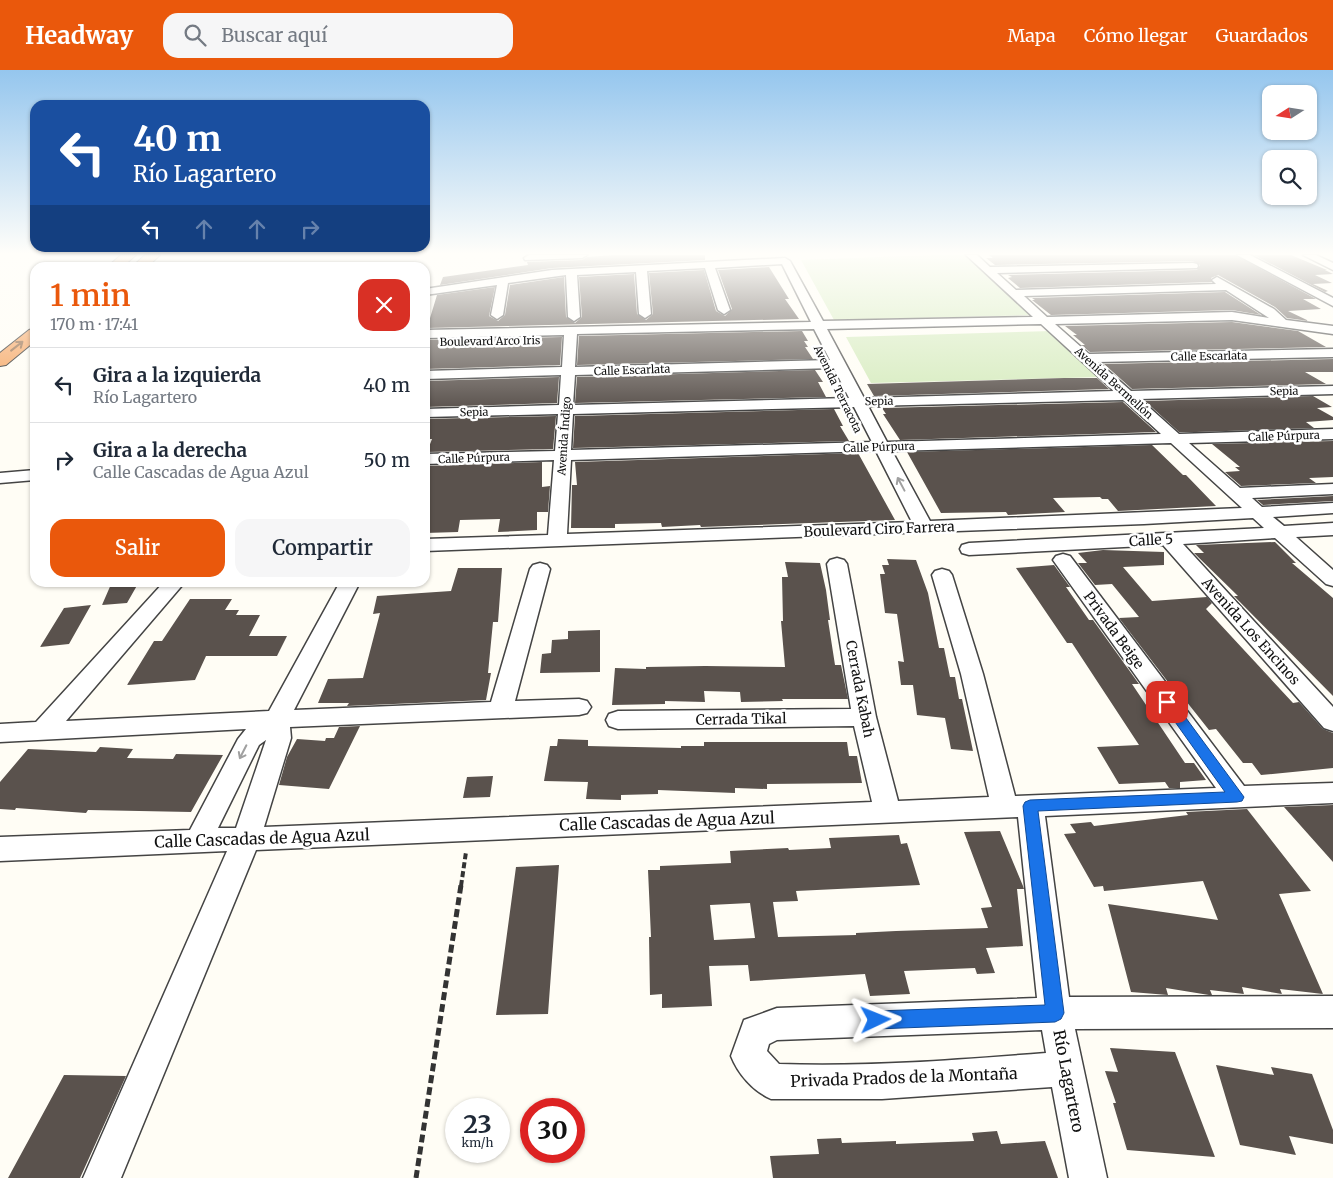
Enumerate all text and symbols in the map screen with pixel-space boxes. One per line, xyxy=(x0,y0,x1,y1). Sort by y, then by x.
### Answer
search box xyxy=(163,13,513,58)
text: Headway xyxy=(25,20,133,51)
icon: search xyxy=(181,21,209,49)
text: Buscar aquí xyxy=(221,23,327,47)
text: Mapa xyxy=(1007,24,1056,47)
text: Cómo llegar xyxy=(1084,24,1187,47)
text: Guardados xyxy=(1215,24,1308,47)
north arrow xyxy=(1262,85,1318,140)
map controls xyxy=(1262,85,1317,205)
text: 40 m xyxy=(133,117,221,161)
icon: left xyxy=(50,120,115,185)
button: search xyxy=(1262,150,1317,205)
text: Río Lagartero xyxy=(133,160,276,188)
icon: left xyxy=(137,215,165,243)
icon: ahead xyxy=(190,215,218,243)
icon: ahead xyxy=(243,215,271,243)
icon: right xyxy=(296,215,324,243)
text: 1 min xyxy=(50,276,131,314)
button: close xyxy=(358,279,410,331)
text: 170 m · 17:41 xyxy=(50,314,138,334)
street label: Boulevard Arco Iris xyxy=(439,333,541,349)
one-way arrow xyxy=(10,341,23,352)
street label: Avenida Terracota xyxy=(810,342,865,435)
street label: Avenida Bermellón xyxy=(1071,344,1157,422)
street label: Calle Escarlata xyxy=(1171,348,1247,364)
street label: Calle Escarlata xyxy=(594,362,671,378)
text: Gira a la izquierda xyxy=(93,363,261,387)
icon: left xyxy=(50,371,78,399)
text: 40 m xyxy=(363,373,410,397)
street label: Sepia xyxy=(1270,384,1299,398)
text: Río Lagartero xyxy=(93,387,197,407)
street label: Sepia xyxy=(865,394,894,408)
street label: Avenida Índigo xyxy=(554,395,574,477)
street label: Sepia xyxy=(460,405,489,419)
street label: Calle Púrpura xyxy=(1248,428,1320,444)
text: Gira a la derecha xyxy=(93,438,247,462)
street label: Calle Púrpura xyxy=(843,439,915,455)
icon: right xyxy=(50,446,78,474)
text: 50 m xyxy=(364,448,410,472)
street label: Calle Púrpura xyxy=(438,450,510,466)
text: Calle Cascadas de Agua Azul xyxy=(93,462,309,482)
one-way arrow xyxy=(896,477,905,492)
street label: Boulevard Ciro Farrera xyxy=(803,517,955,541)
button: Salir xyxy=(50,519,225,577)
button: Compartir xyxy=(235,519,410,577)
street label: Calle 5 xyxy=(1128,530,1174,550)
street label: Avenida Los Encinos xyxy=(1197,573,1304,689)
street label: Privada Beige xyxy=(1080,588,1148,672)
street label: Cerrada Kabah xyxy=(842,639,878,739)
pin xyxy=(1146,681,1188,723)
icon: arrive xyxy=(1153,688,1181,716)
street label: Cerrada Tikal xyxy=(695,709,787,729)
one-way arrow xyxy=(238,744,247,759)
street label: Calle Cascadas de Agua Azul xyxy=(559,807,775,835)
street label: Calle Cascadas de Agua Azul xyxy=(154,824,370,852)
position arrow xyxy=(849,993,901,1045)
street label: Río Lagartero xyxy=(1049,1028,1089,1134)
street label: Privada Prados de la Montaña xyxy=(790,1063,1018,1091)
speed limit sign: 30 xyxy=(520,1098,585,1163)
text: 23 xyxy=(463,1108,492,1140)
text: km/h xyxy=(462,1135,493,1150)

